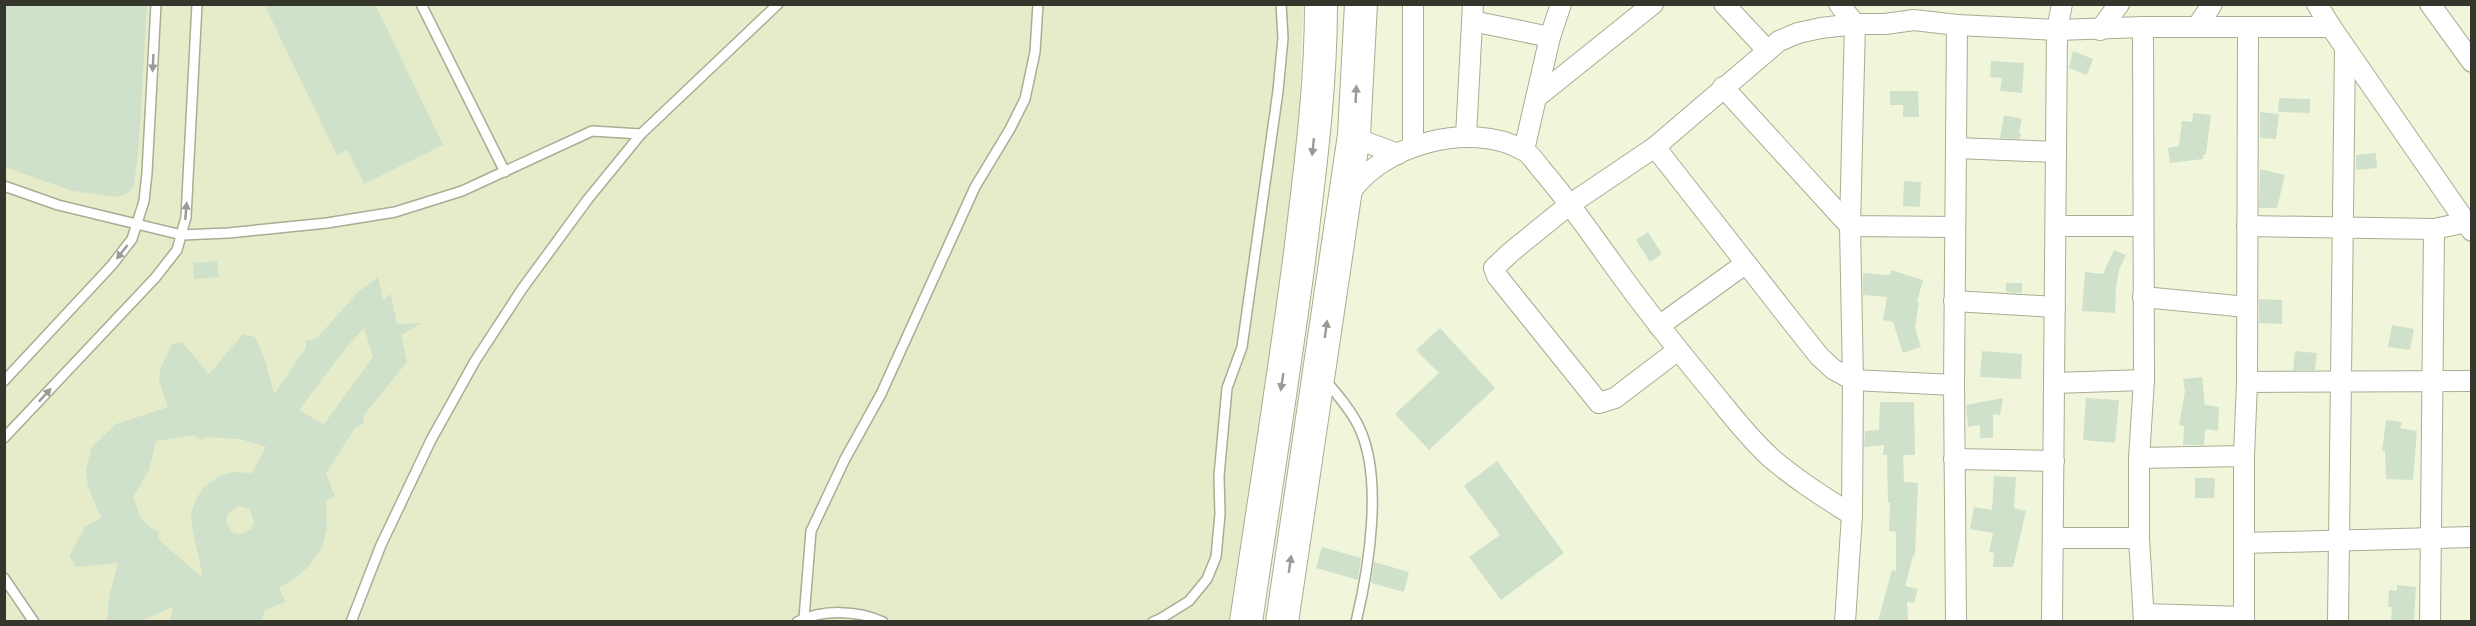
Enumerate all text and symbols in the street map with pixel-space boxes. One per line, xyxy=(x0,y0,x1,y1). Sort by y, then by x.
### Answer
one-way arrow xyxy=(149,53,158,72)
one-way arrow xyxy=(1352,85,1361,104)
one-way arrow xyxy=(1308,137,1318,156)
one-way arrow xyxy=(181,201,191,220)
one-way arrow xyxy=(117,245,129,260)
one-way arrow xyxy=(1322,320,1331,339)
one-way arrow xyxy=(1278,372,1287,391)
one-way arrow xyxy=(37,389,51,403)
one-way arrow xyxy=(1286,554,1295,573)

